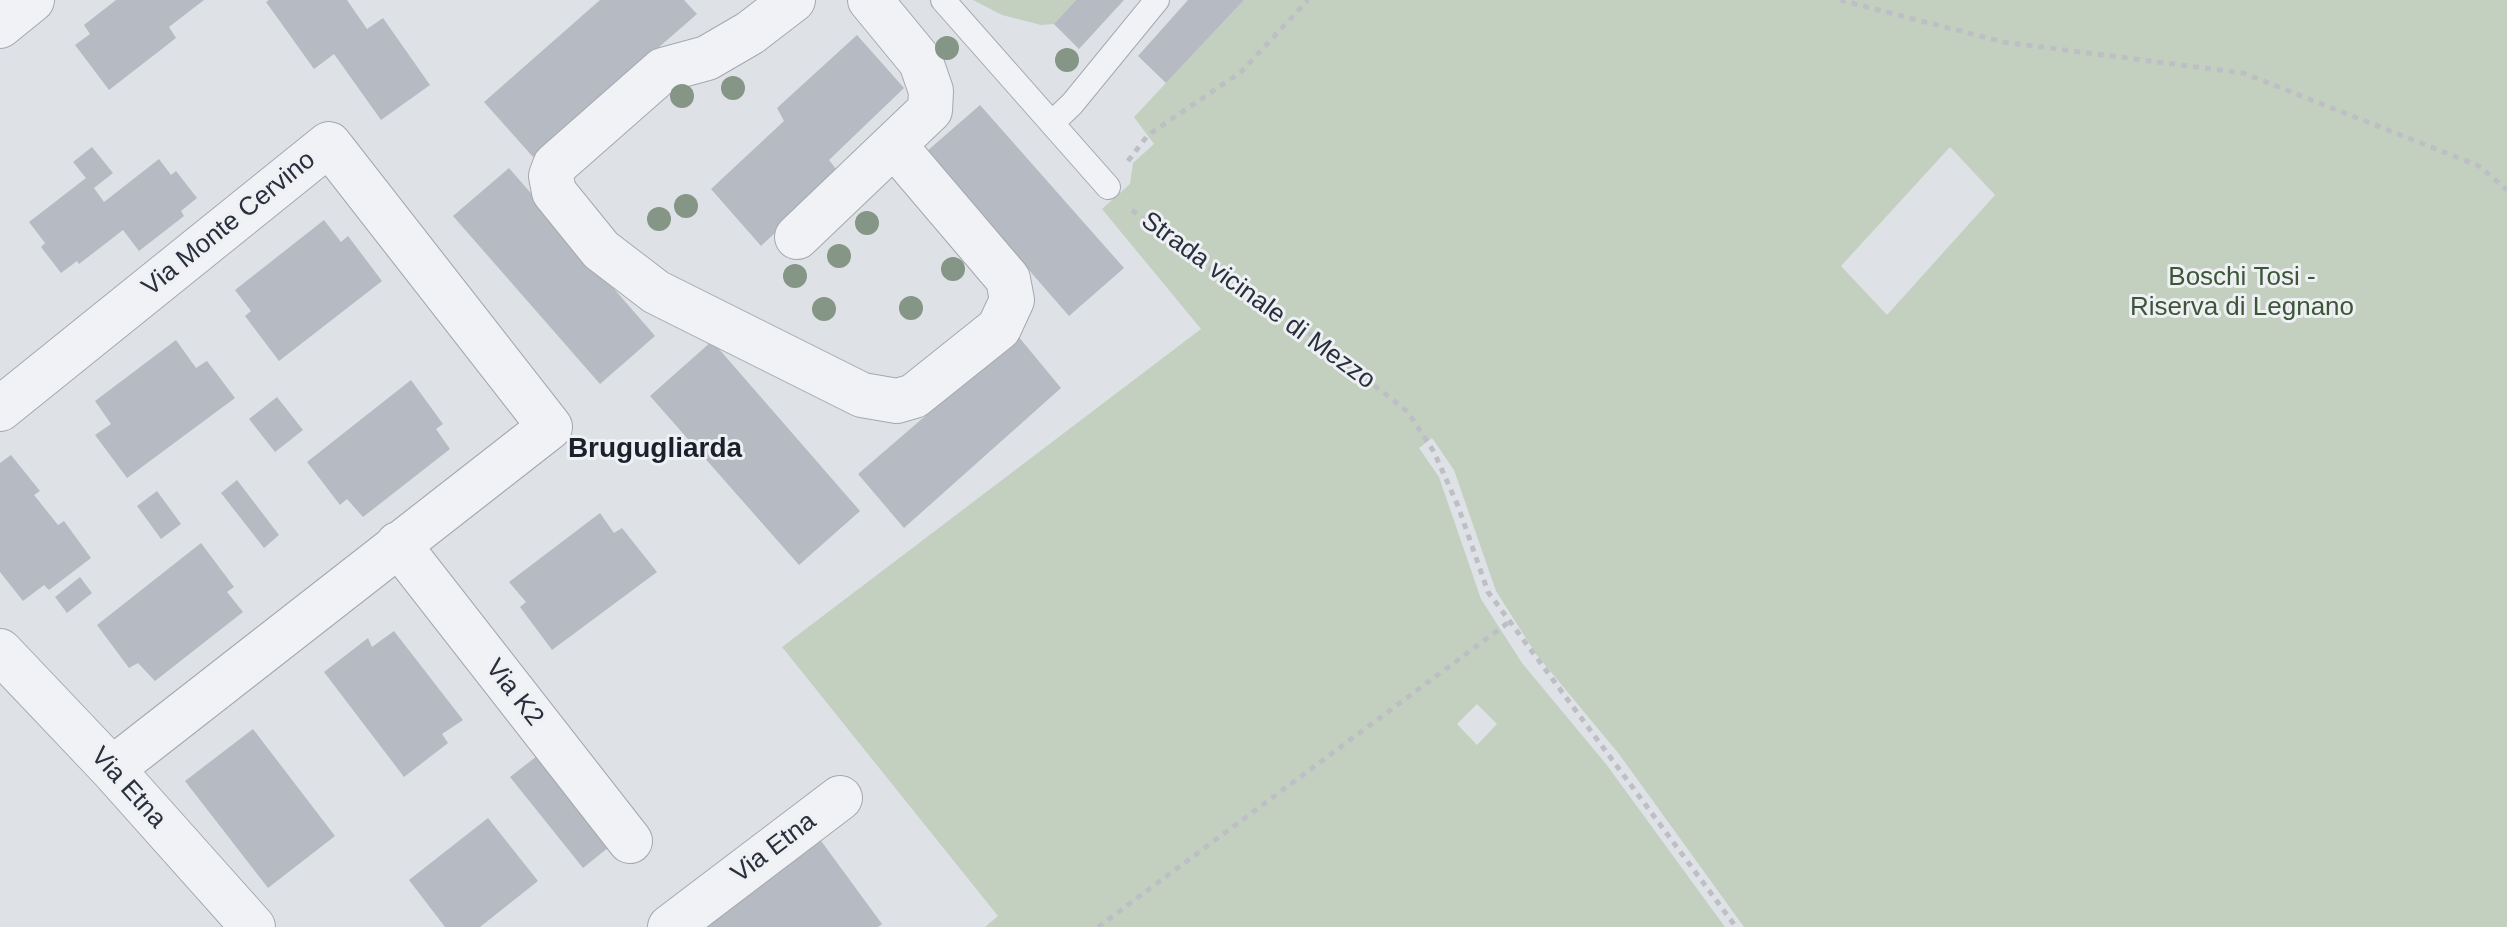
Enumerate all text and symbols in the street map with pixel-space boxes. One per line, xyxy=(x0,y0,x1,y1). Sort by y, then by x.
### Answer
street label: Via Monte Cervino xyxy=(136,145,322,303)
street label: Strada vicinale di Mezzo xyxy=(1135,206,1381,396)
park label: Boschi Tosi - Riserva di Legnano xyxy=(2130,262,2354,324)
district label: Brugugliarda xyxy=(568,432,742,466)
street label: Via K2 xyxy=(478,653,550,733)
street label: Via Etna xyxy=(84,741,172,835)
street label: Via Etna xyxy=(726,806,822,890)

